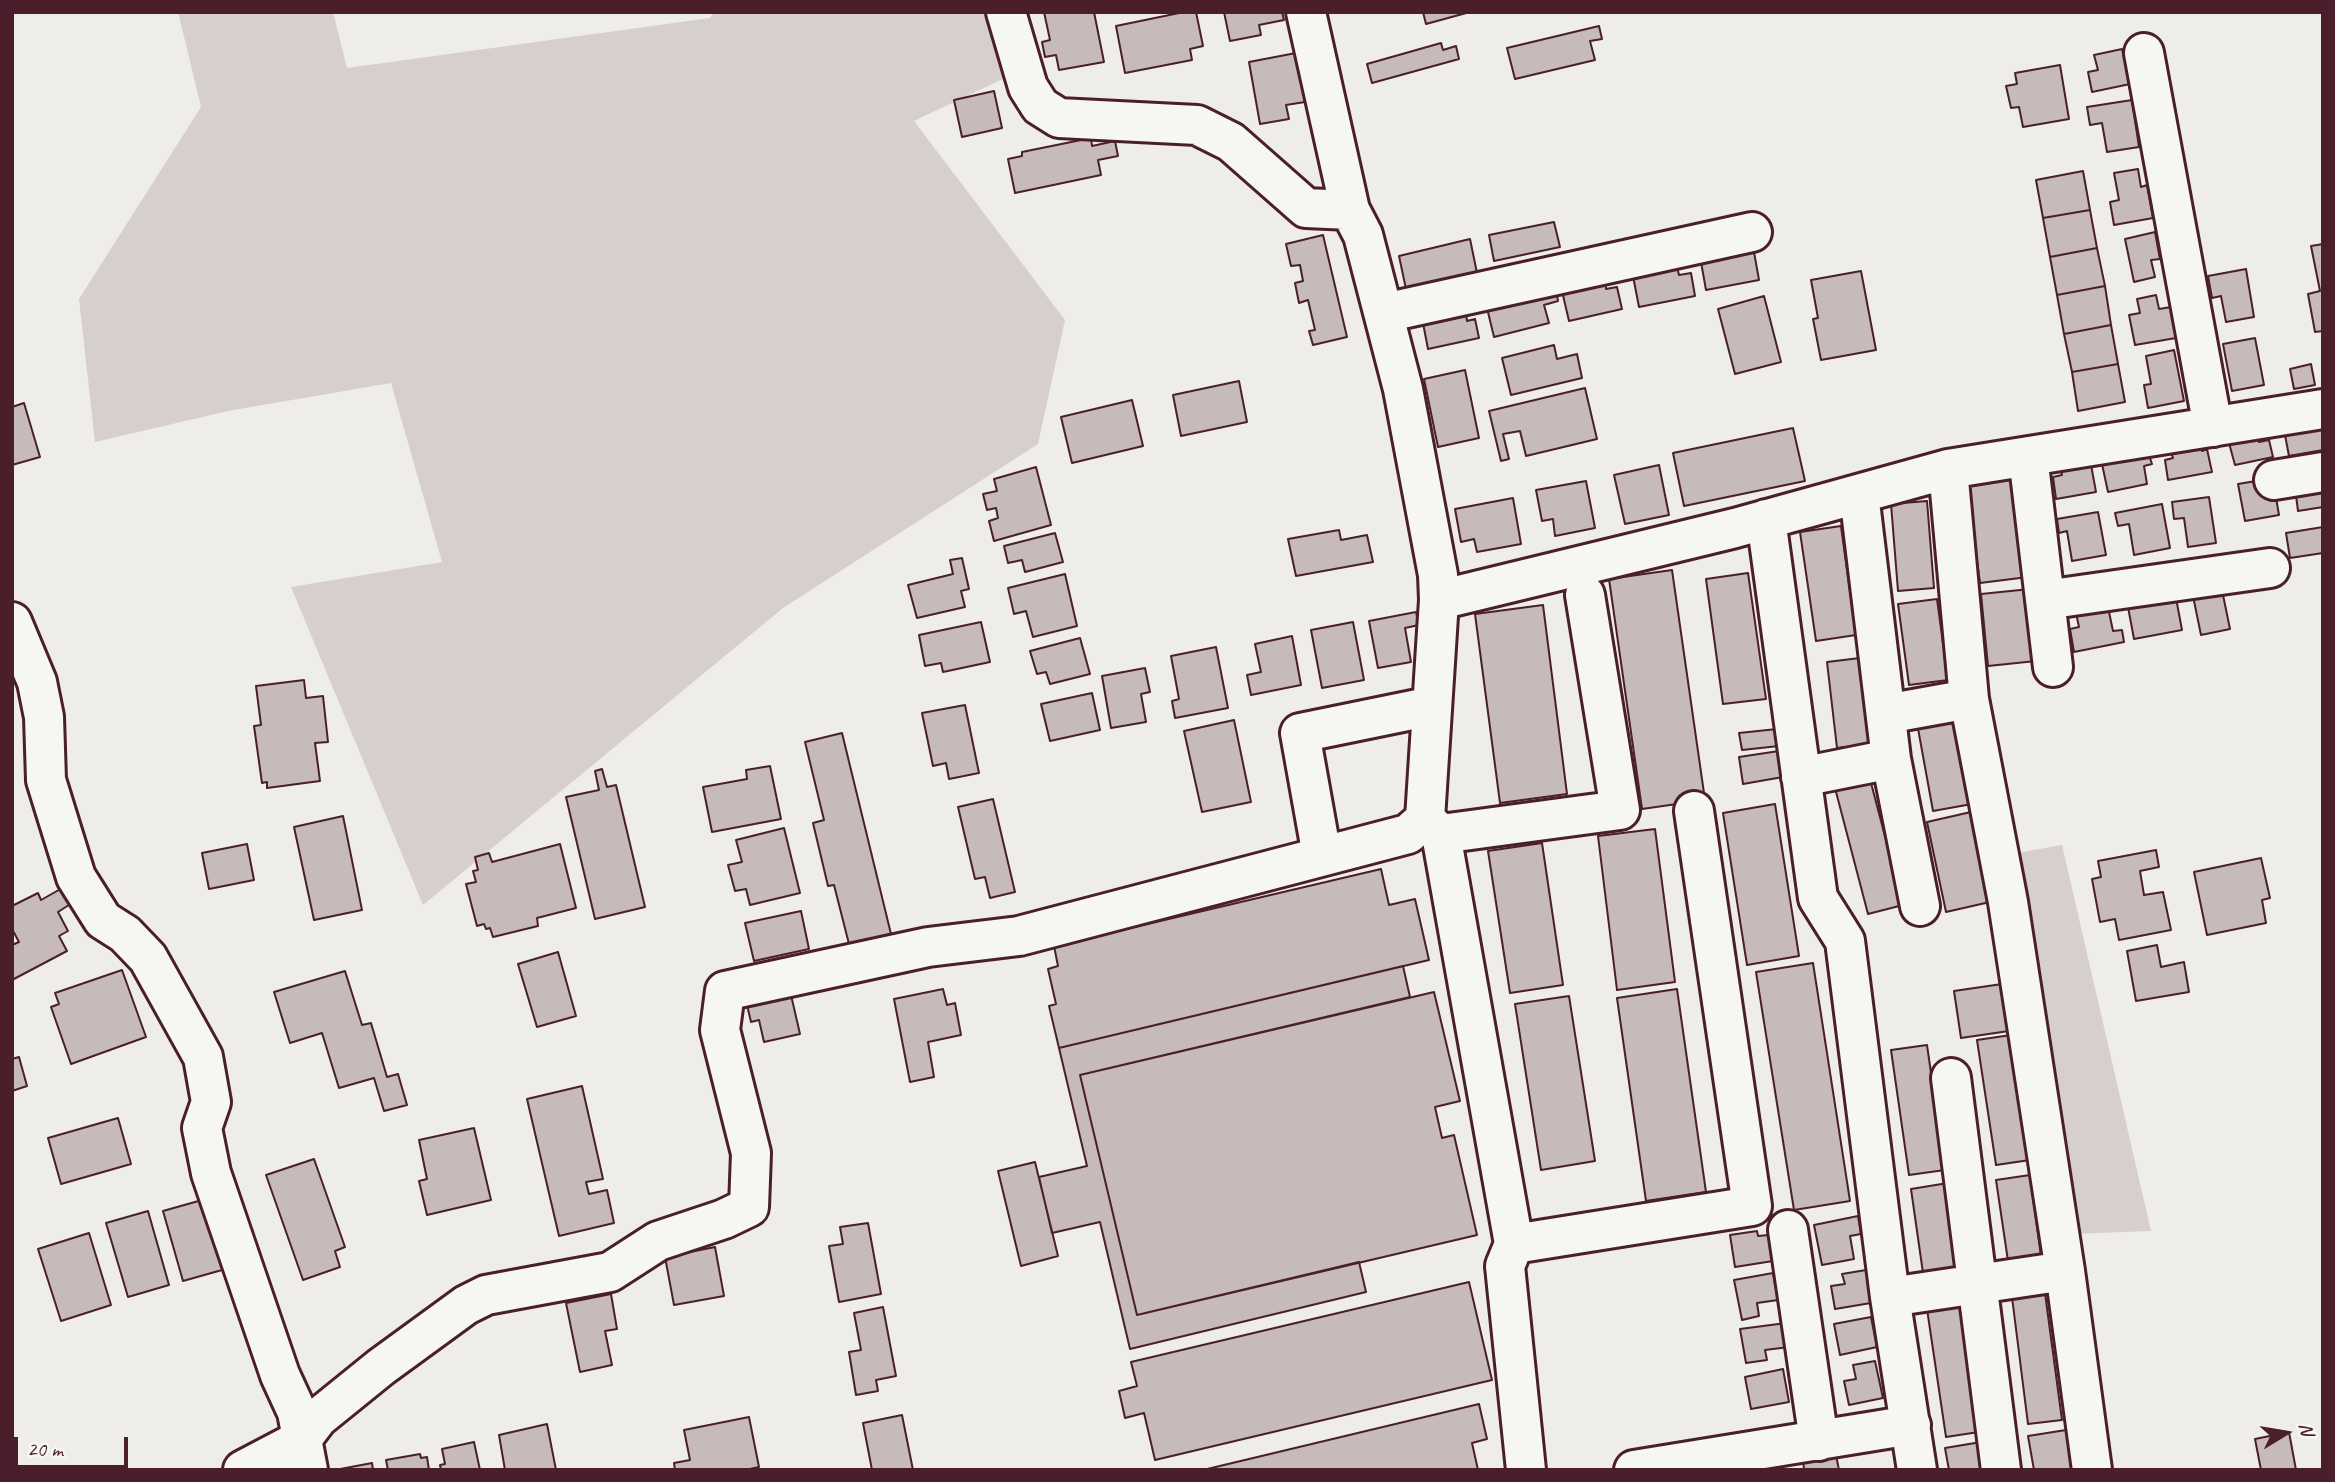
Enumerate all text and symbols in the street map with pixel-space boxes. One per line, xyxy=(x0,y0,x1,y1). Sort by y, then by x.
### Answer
north arrow xyxy=(2251,1398,2321,1468)
text: N xyxy=(2294,1421,2320,1437)
scale bar xyxy=(18,1422,131,1466)
text: 20 m xyxy=(27,1436,63,1462)

